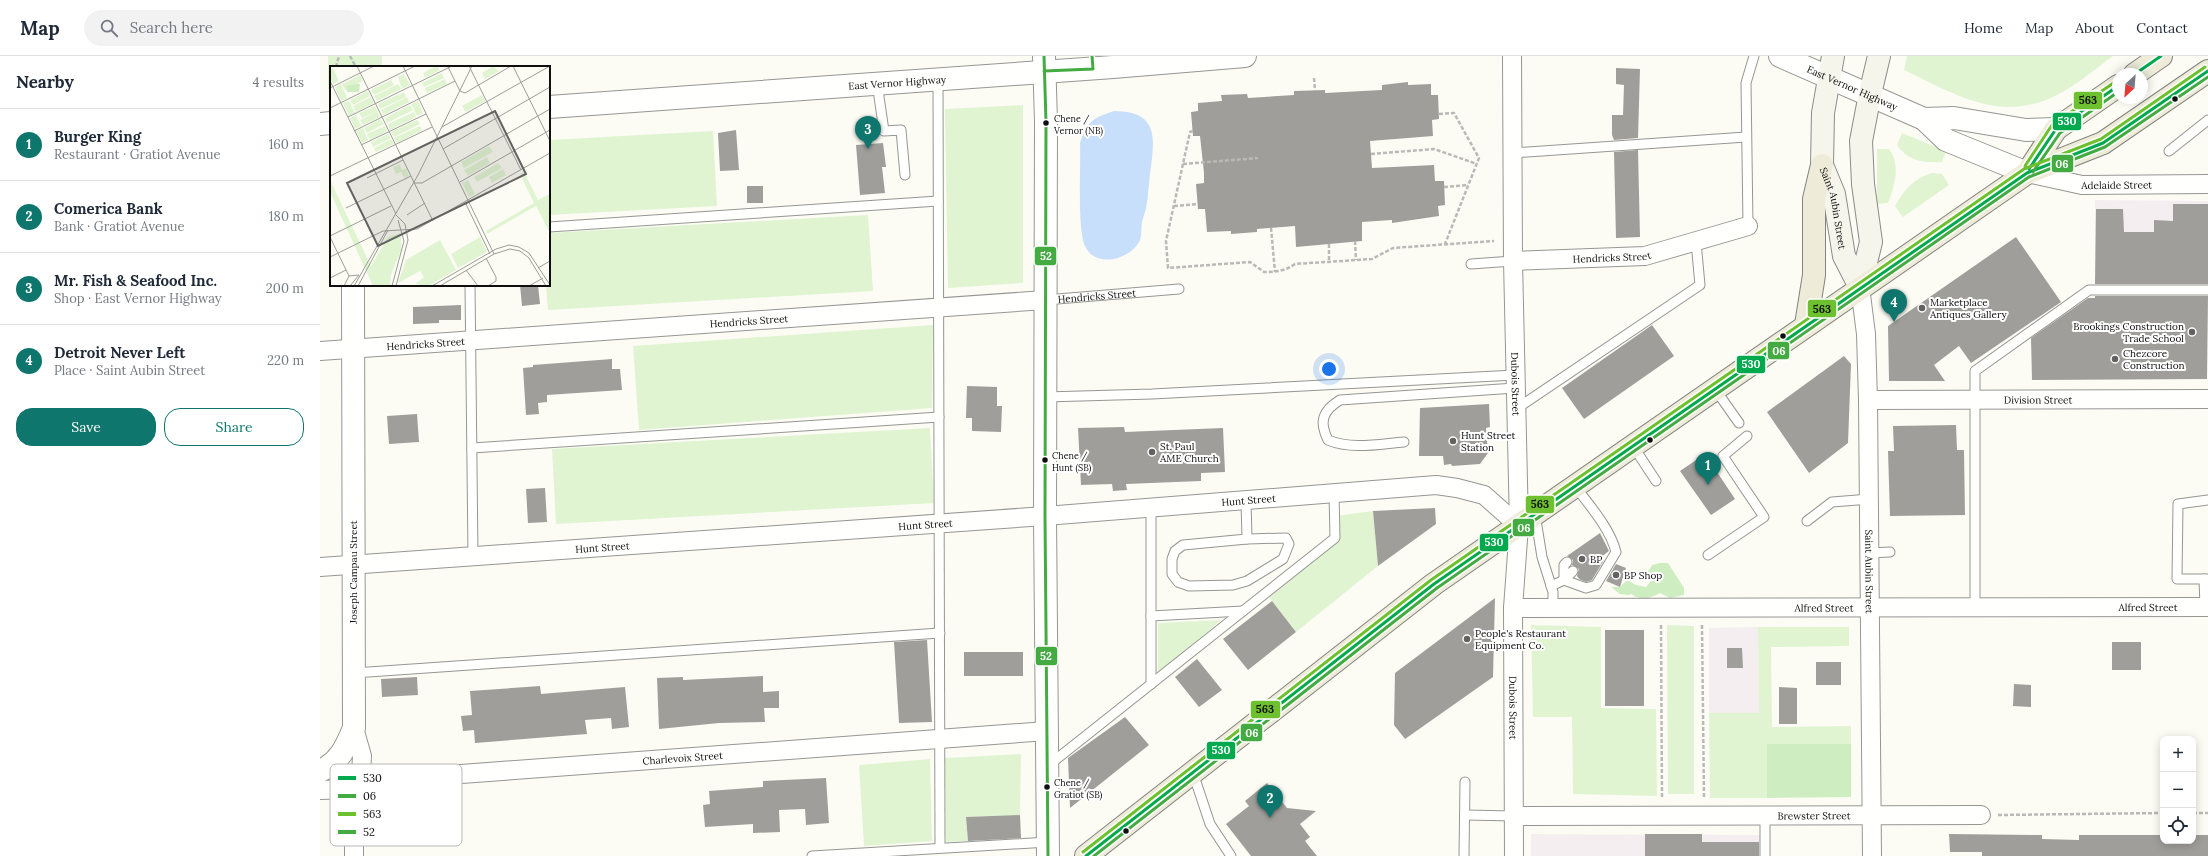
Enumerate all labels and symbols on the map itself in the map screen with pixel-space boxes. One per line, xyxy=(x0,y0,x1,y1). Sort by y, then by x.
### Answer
street label: East Vernor Highway xyxy=(1805,62,1901,114)
inset map xyxy=(330,66,550,286)
north arrow xyxy=(2112,68,2148,104)
street label: East Vernor Highway xyxy=(848,72,947,92)
line badge: 563 xyxy=(2073,91,2103,110)
text: 563 xyxy=(2079,93,2097,107)
unlabelled marker xyxy=(2170,94,2180,104)
line badge: 530 xyxy=(2052,112,2082,131)
place label: Chene / Vernor (NB) xyxy=(1053,113,1103,137)
text: 530 xyxy=(2057,114,2077,128)
pin: 3 xyxy=(855,116,881,149)
marker: Chene / Vernor (NB) xyxy=(1041,118,1051,128)
line badge: 06 xyxy=(2051,154,2074,173)
text: 06 xyxy=(2055,157,2069,171)
street label: Saint Aubin Street xyxy=(1817,165,1849,250)
street label: Adelaide Street xyxy=(2080,178,2152,192)
line badge: 52 xyxy=(1034,246,1057,266)
street label: Hendricks Street xyxy=(1572,248,1653,265)
text: 52 xyxy=(1040,249,1052,263)
street label: Hendricks Street xyxy=(1057,286,1137,305)
pin: 4 xyxy=(1881,289,1907,322)
place label: Marketplace Antiques Gallery xyxy=(1929,296,2007,321)
line badge: 563 xyxy=(1807,299,1837,318)
text: 563 xyxy=(1813,302,1831,316)
marker: Marketplace Antiques Gallery xyxy=(1917,303,1927,313)
street label: Hendricks Street xyxy=(709,312,789,330)
place label: Brookings Construction Trade School xyxy=(2073,320,2184,345)
marker: Brookings Construction Trade School xyxy=(2187,327,2197,337)
unlabelled marker xyxy=(1778,331,1788,341)
street label: Hendricks Street xyxy=(386,334,466,353)
line badge: 06 xyxy=(1767,341,1790,360)
text: 06 xyxy=(1772,344,1786,358)
place label: Chezcore Construction xyxy=(2123,347,2185,372)
street label: Dubois Street xyxy=(1509,352,1523,416)
marker: Chezcore Construction xyxy=(2110,354,2120,364)
line badge: 530 xyxy=(1736,355,1766,374)
text: 530 xyxy=(1741,357,1761,371)
your location xyxy=(1319,359,1339,379)
street label: Division Street xyxy=(2004,393,2072,406)
place label: Hunt Street Station xyxy=(1461,429,1516,454)
unlabelled marker xyxy=(1645,435,1655,445)
marker: Hunt Street Station xyxy=(1448,436,1458,446)
place label: St. Paul AME Church xyxy=(1159,440,1219,465)
marker: St. Paul AME Church xyxy=(1147,447,1157,457)
place label: Chene / Hunt (SB) xyxy=(1052,450,1092,474)
pin: 1 xyxy=(1695,452,1721,485)
marker: Chene / Hunt (SB) xyxy=(1040,455,1050,465)
street label: Hunt Street xyxy=(1221,491,1276,508)
line badge: 563 xyxy=(1525,495,1555,514)
text: 563 xyxy=(1531,497,1549,511)
street label: Hunt Street xyxy=(898,516,953,533)
line badge: 06 xyxy=(1512,518,1535,537)
street label: Joseph Campau Street xyxy=(347,520,360,625)
text: 06 xyxy=(1517,521,1531,535)
street label: Saint Aubin Street xyxy=(1863,529,1876,614)
line badge: 530 xyxy=(1479,533,1509,552)
text: 530 xyxy=(1484,535,1504,549)
street label: Hunt Street xyxy=(575,539,630,556)
place label: BP xyxy=(1590,553,1602,566)
marker: BP xyxy=(1577,554,1587,564)
place label: BP Shop xyxy=(1624,569,1662,582)
marker: BP Shop xyxy=(1611,570,1621,580)
street label: Alfred Street xyxy=(1793,601,1854,614)
street label: Alfred Street xyxy=(2117,601,2178,614)
place label: People's Restaurant Equipment Co. xyxy=(1475,627,1566,652)
marker: People's Restaurant Equipment Co. xyxy=(1462,634,1472,644)
line badge: 52 xyxy=(1035,646,1058,666)
text: 52 xyxy=(1040,649,1052,663)
street label: Dubois Street xyxy=(1507,676,1520,740)
line badge: 563 xyxy=(1250,700,1281,719)
text: 563 xyxy=(1256,702,1274,716)
line badge: 06 xyxy=(1240,723,1263,742)
text: 06 xyxy=(1245,726,1259,740)
line badge: 530 xyxy=(1206,741,1236,760)
text: 530 xyxy=(1211,743,1231,757)
street label: Charlevoix Street xyxy=(642,748,723,767)
legend xyxy=(330,764,462,846)
text: 530 xyxy=(363,771,382,785)
place label: Chene / Gratiot (SB) xyxy=(1054,777,1103,801)
marker: Chene / Gratiot (SB) xyxy=(1042,782,1052,792)
pin: 2 xyxy=(1257,785,1283,818)
text: 06 xyxy=(363,789,376,803)
text: 563 xyxy=(363,807,381,821)
street label: Brewster Street xyxy=(1777,809,1851,822)
text: 52 xyxy=(363,825,375,839)
unlabelled marker xyxy=(1121,826,1131,836)

